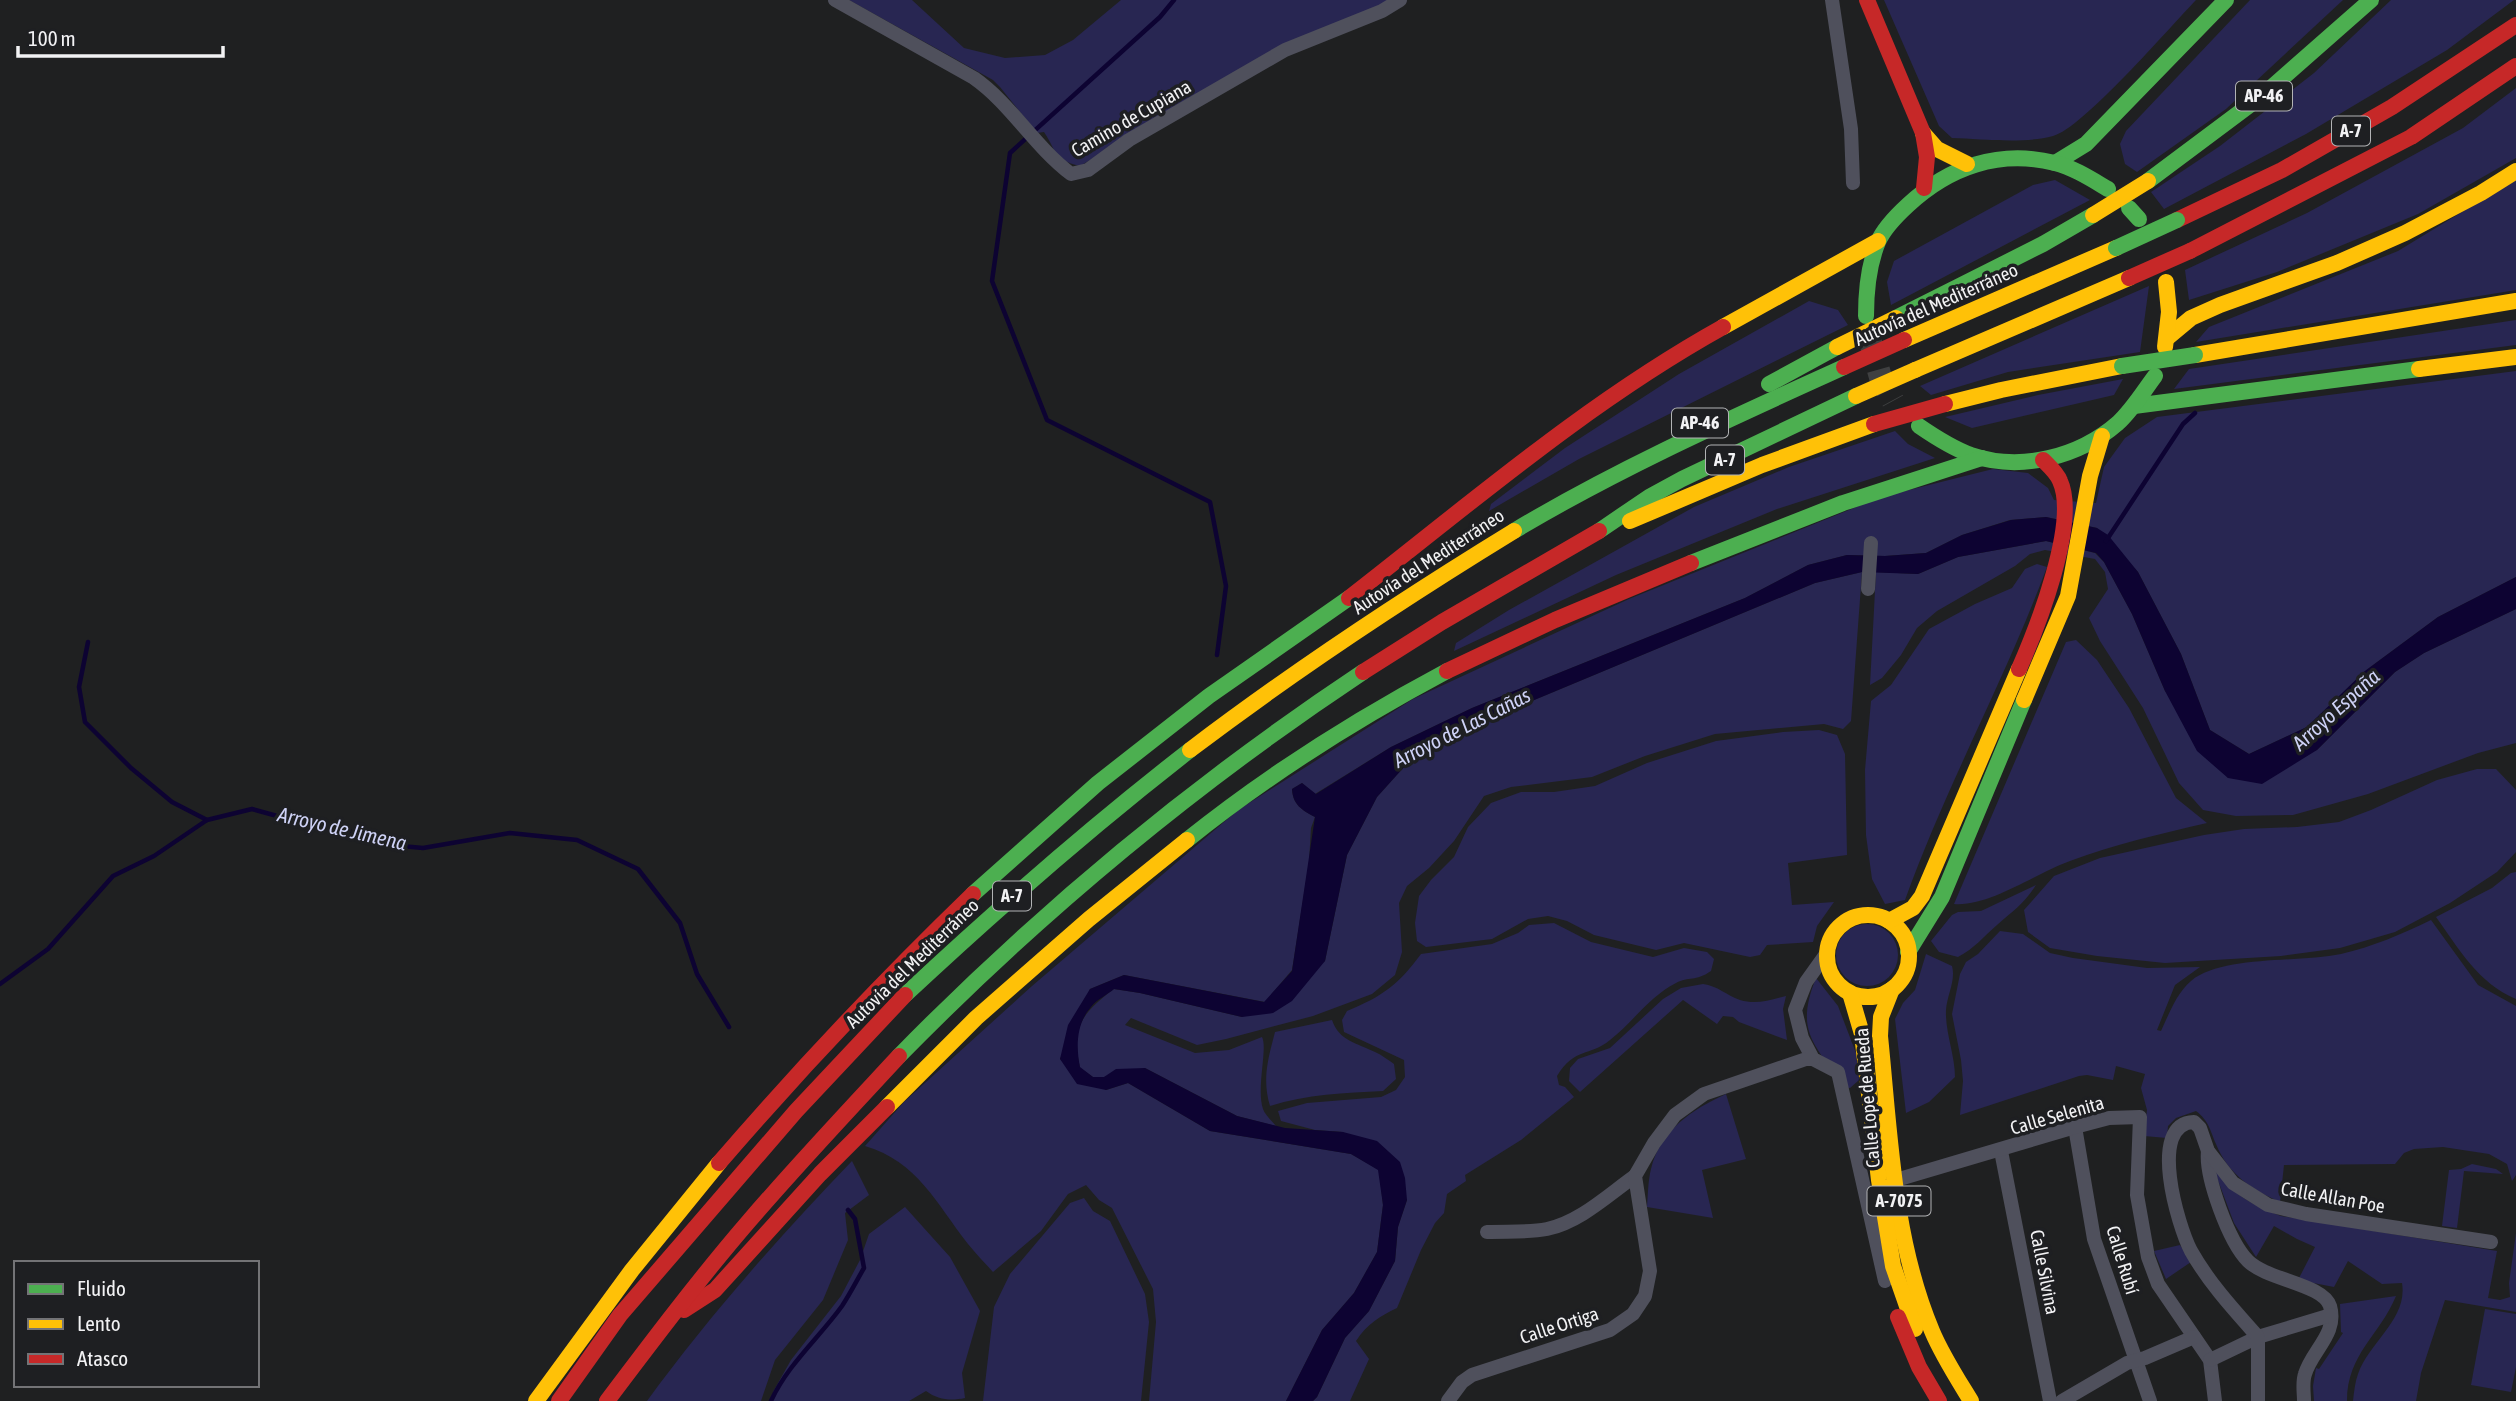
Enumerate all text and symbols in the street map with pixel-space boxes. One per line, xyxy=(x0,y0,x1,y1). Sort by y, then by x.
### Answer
scale bar xyxy=(18,14,222,58)
text: 100 m xyxy=(28,26,76,50)
street label: Camino de Cupiana xyxy=(1067,75,1195,161)
road number: AP-46 xyxy=(2236,82,2292,110)
road number: A-7 xyxy=(2332,116,2370,146)
street label: Autovía del Mediterráneo xyxy=(1851,258,2021,350)
road number: AP-46 xyxy=(1672,408,1728,438)
road number: A-7 xyxy=(1706,446,1744,474)
street label: Autovía del Mediterráneo xyxy=(1348,504,1508,618)
water label: Arroyo España xyxy=(2286,664,2384,755)
water label: Arroyo de Las Cañas xyxy=(1388,682,1534,772)
water label: Arroyo de Jimena xyxy=(275,801,409,855)
road number: A-7 xyxy=(993,882,1031,911)
street label: Autovía del Mediterráneo xyxy=(841,894,983,1032)
street label: Calle Lope de Rueda xyxy=(1850,1027,1884,1169)
street label: Calle Selenita xyxy=(2008,1091,2106,1139)
street label: Calle Allan Poe xyxy=(2279,1177,2387,1217)
road number: A-7075 xyxy=(1868,1186,1930,1216)
street label: Calle Rubí xyxy=(2102,1223,2144,1297)
street label: Calle Silvina xyxy=(2026,1228,2064,1316)
legend xyxy=(14,1261,259,1387)
text: Fluido xyxy=(77,1276,126,1300)
street label: Calle Ortiga xyxy=(1517,1302,1601,1348)
text: Lento xyxy=(77,1311,121,1335)
text: Atasco xyxy=(77,1346,128,1370)

